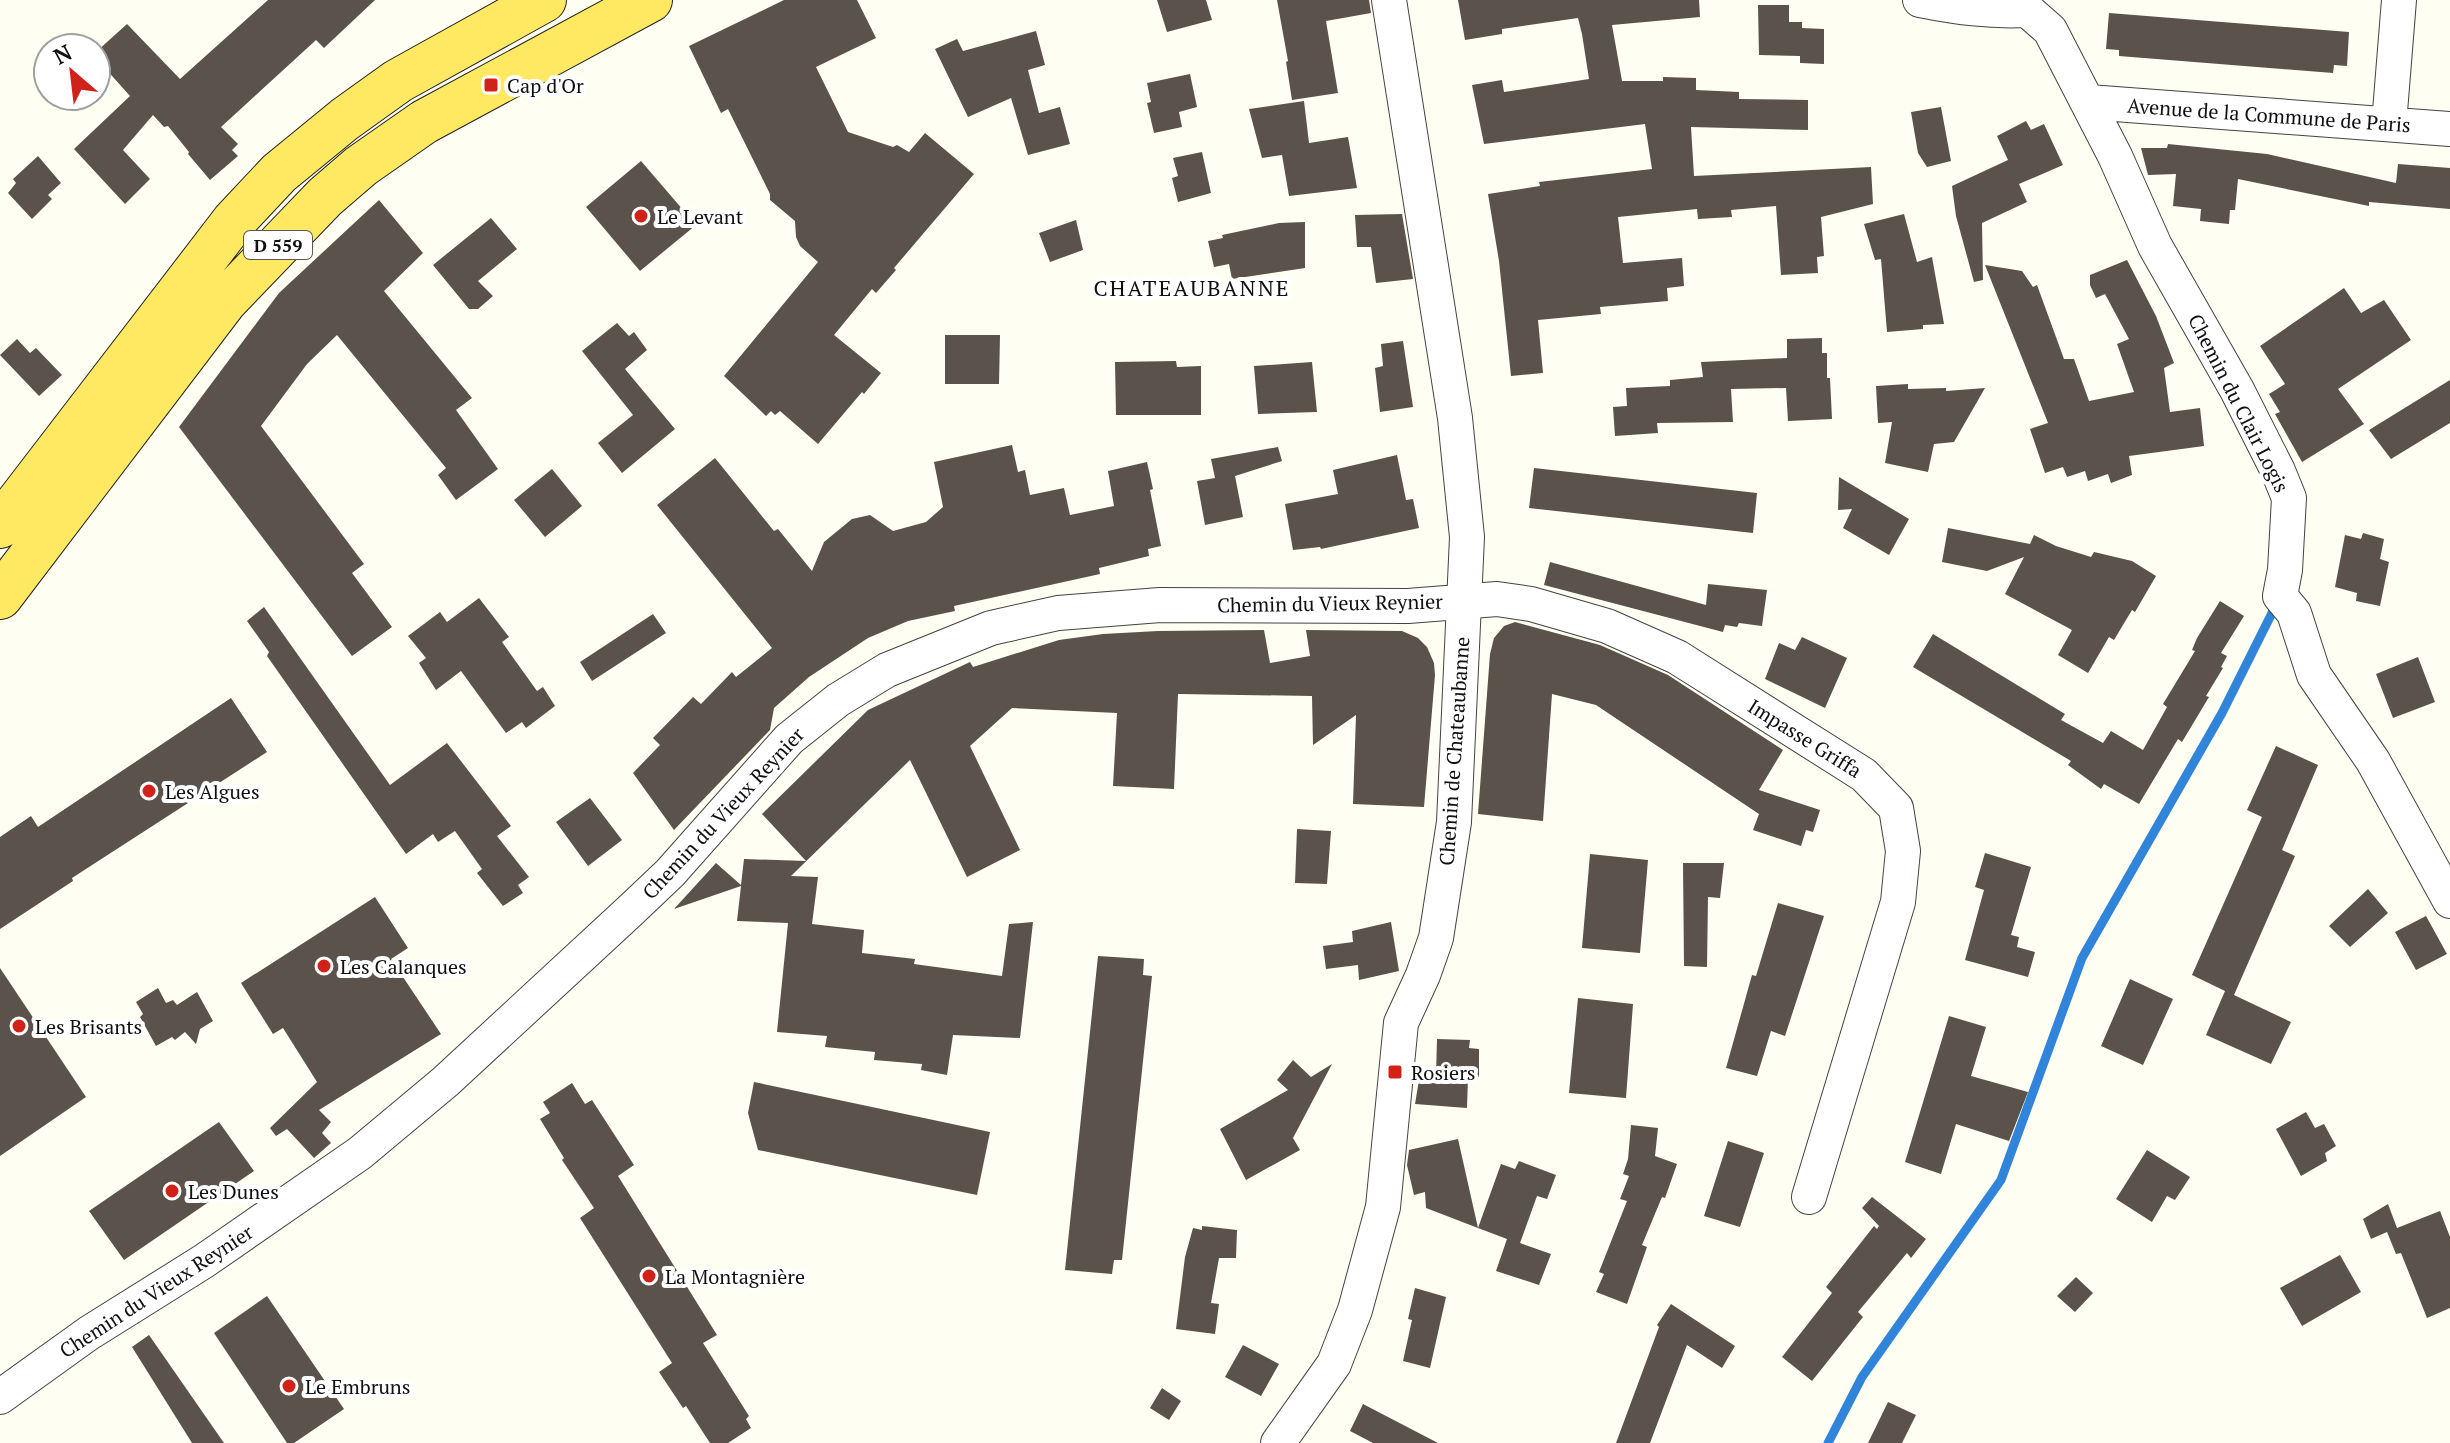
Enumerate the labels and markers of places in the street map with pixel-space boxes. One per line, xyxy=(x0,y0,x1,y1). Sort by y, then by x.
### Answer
place label: Cap d'Or xyxy=(507,72,584,99)
marker: Cap d'Or xyxy=(482,76,500,94)
place label: Le Levant xyxy=(657,203,744,230)
marker: Le Levant xyxy=(632,207,650,225)
place label: Les Algues xyxy=(165,778,260,805)
marker: Les Algues xyxy=(140,782,158,800)
place label: Les Calanques xyxy=(340,953,467,980)
marker: Les Calanques xyxy=(315,957,333,975)
place label: Les Brisants xyxy=(35,1013,142,1040)
marker: Les Brisants xyxy=(10,1017,28,1035)
place label: Rosiers xyxy=(1411,1059,1476,1086)
marker: Rosiers xyxy=(1386,1063,1404,1081)
place label: Les Dunes xyxy=(188,1178,279,1205)
marker: Les Dunes xyxy=(163,1182,181,1200)
place label: La Montagnière xyxy=(665,1263,805,1290)
marker: La Montagnière xyxy=(640,1267,658,1285)
place label: Le Embruns xyxy=(305,1373,410,1400)
marker: Le Embruns xyxy=(280,1377,298,1395)

